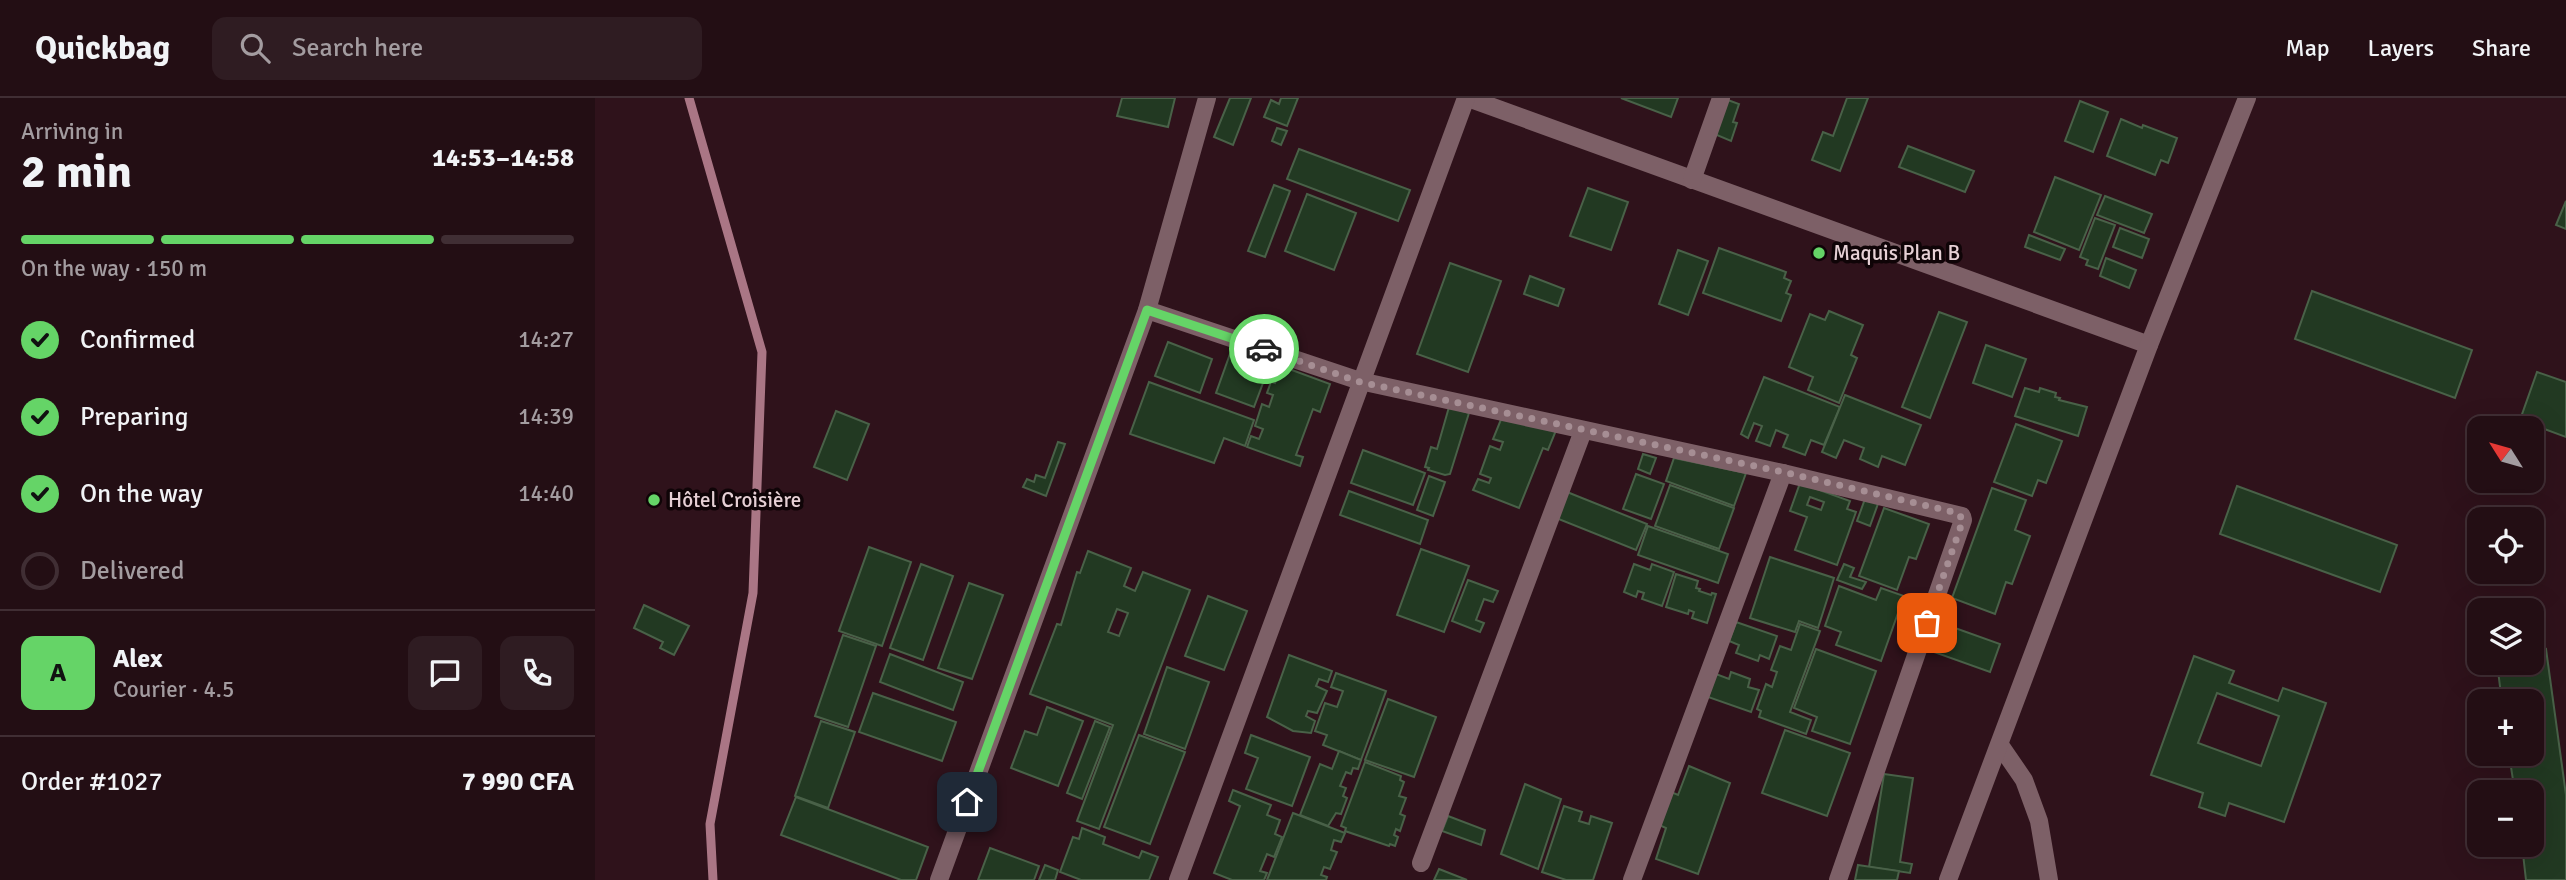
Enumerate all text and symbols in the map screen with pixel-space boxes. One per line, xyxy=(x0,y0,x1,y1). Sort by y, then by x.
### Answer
search box xyxy=(212,17,702,80)
text: Quickbag xyxy=(35,28,170,69)
icon: search xyxy=(236,29,274,67)
text: Search here xyxy=(292,32,423,64)
text: Map xyxy=(2285,33,2330,63)
text: Layers xyxy=(2368,33,2434,63)
text: Share xyxy=(2472,33,2531,63)
text: Arriving in xyxy=(21,117,123,146)
text: 14:53–14:58 xyxy=(432,142,574,174)
text: 2 min xyxy=(21,144,132,200)
place label: Maquis Plan B xyxy=(1833,240,1960,266)
marker: Maquis Plan B xyxy=(1811,245,1827,261)
text: On the way · 150 m xyxy=(21,254,207,283)
courier xyxy=(1229,314,1299,384)
icon: check xyxy=(21,321,59,359)
text: Confirmed xyxy=(80,324,195,356)
text: 14:27 xyxy=(518,325,574,354)
icon: car xyxy=(1245,330,1283,368)
icon: check xyxy=(21,398,59,436)
text: Preparing xyxy=(80,401,188,433)
text: 14:39 xyxy=(518,402,574,431)
north arrow xyxy=(2467,416,2545,494)
map controls xyxy=(2467,416,2544,857)
icon: check xyxy=(21,475,59,513)
text: On the way xyxy=(80,478,203,510)
text: 14:40 xyxy=(518,479,574,508)
place label: Hôtel Croisière xyxy=(668,487,801,513)
marker: Hôtel Croisière xyxy=(646,492,662,508)
button: locate xyxy=(2467,507,2544,584)
text: Delivered xyxy=(80,555,185,587)
pin xyxy=(1897,593,1957,653)
button: layers xyxy=(2467,598,2544,675)
icon: bag xyxy=(1908,604,1946,642)
button: chat xyxy=(408,636,482,710)
button: phone xyxy=(500,636,574,710)
text: Alex xyxy=(113,643,163,675)
text: A xyxy=(50,657,66,689)
text: Courier · 4.5 xyxy=(113,675,234,704)
button: + xyxy=(2467,689,2544,766)
text: Order #1027 xyxy=(21,766,162,798)
text: 7 990 CFA xyxy=(462,766,574,798)
pin xyxy=(937,772,997,832)
button: − xyxy=(2467,780,2544,857)
icon: home xyxy=(948,783,986,821)

